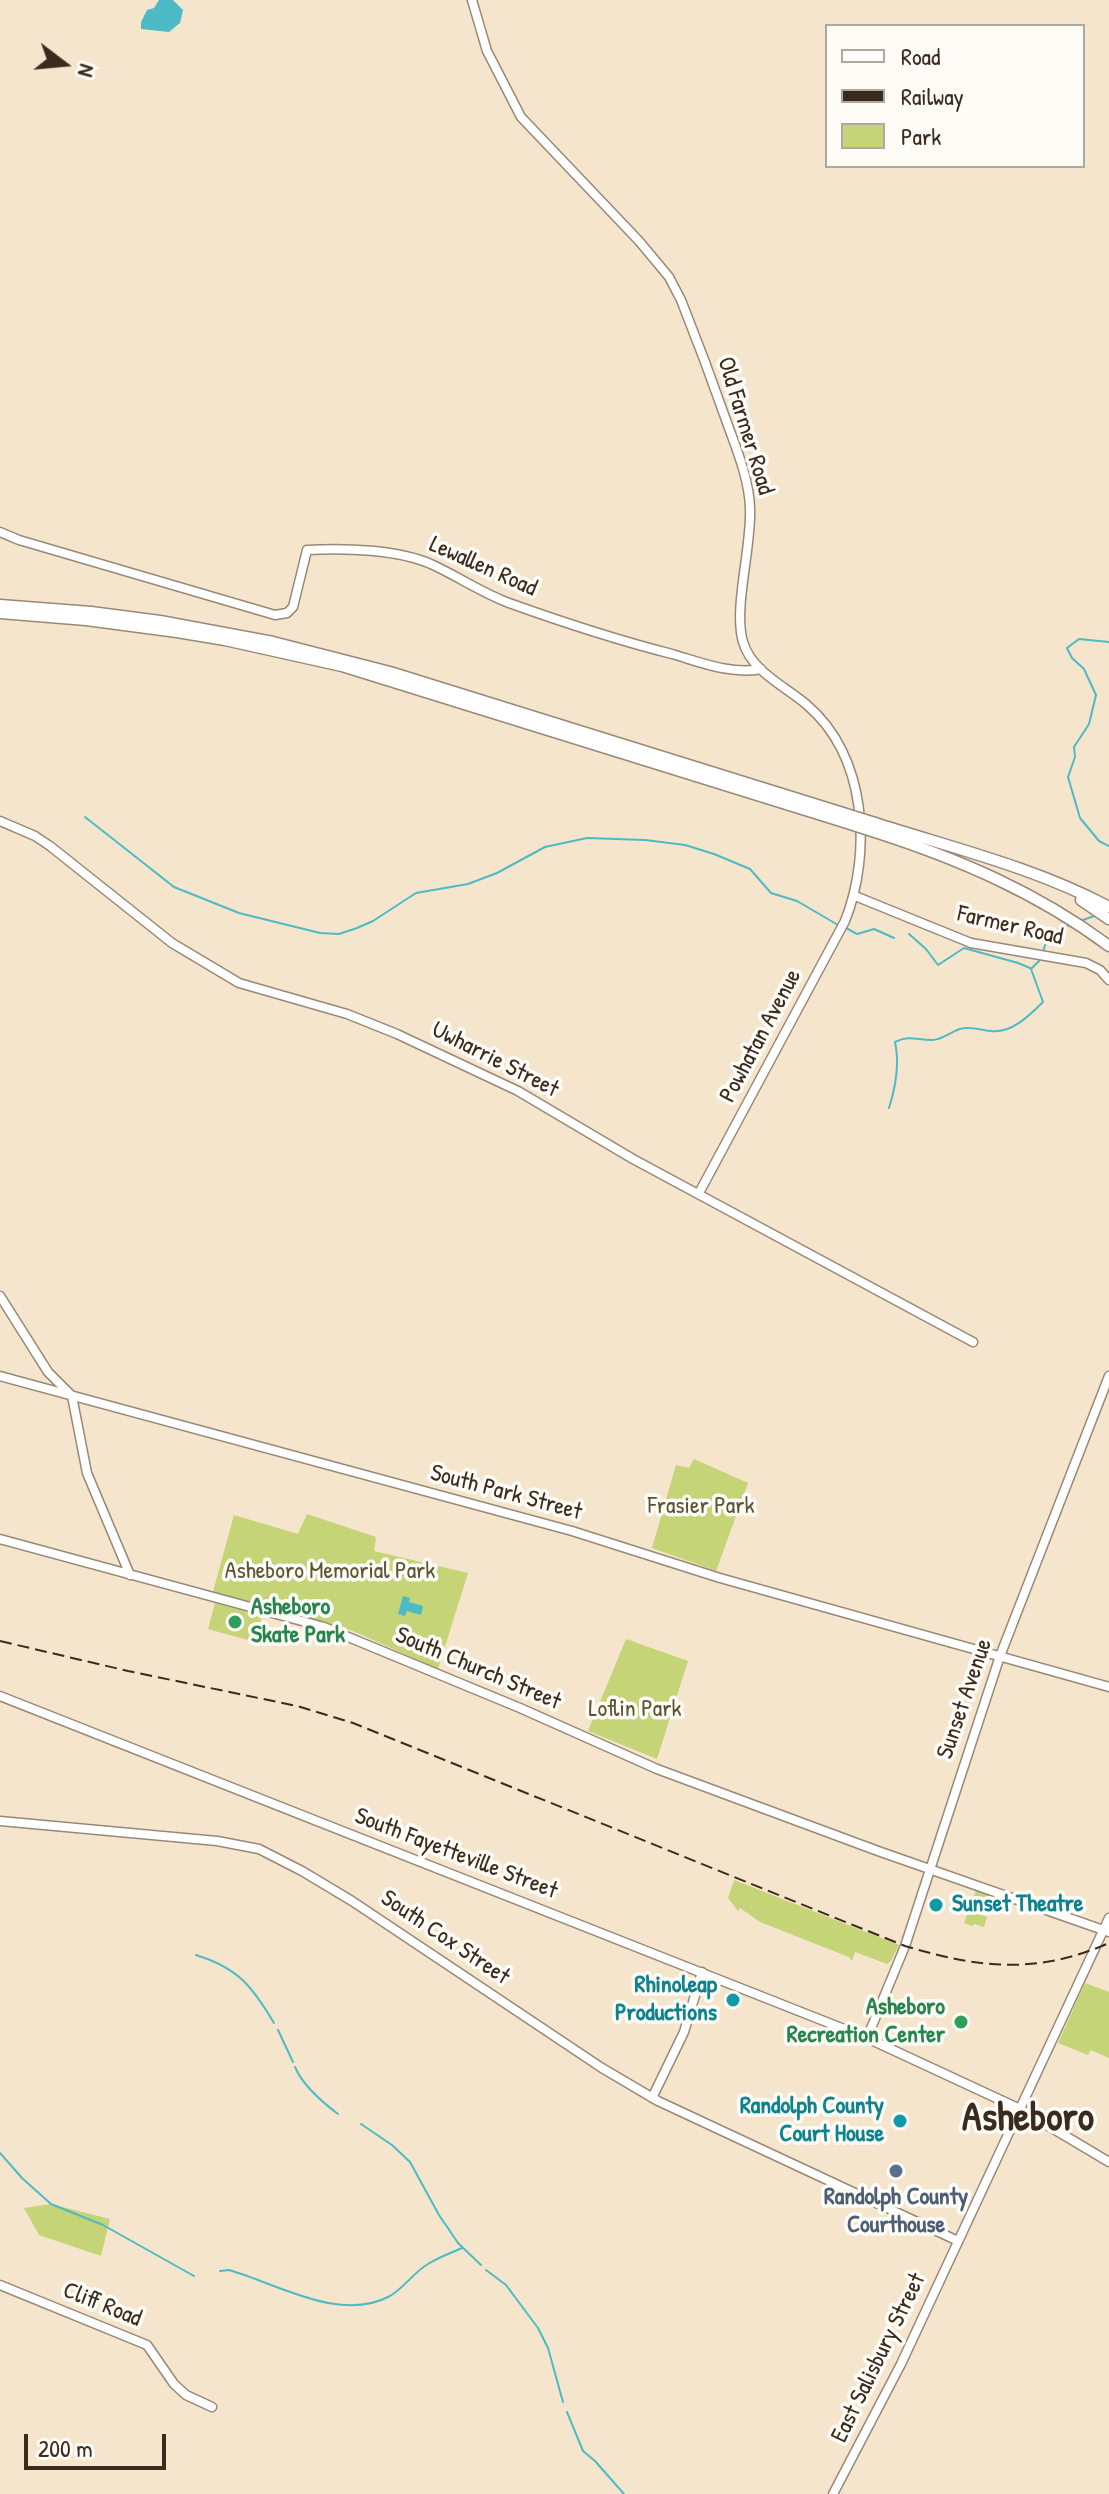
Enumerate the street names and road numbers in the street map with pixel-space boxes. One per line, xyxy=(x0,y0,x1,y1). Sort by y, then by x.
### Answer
street label: Old Farmer Road xyxy=(710,354,780,498)
street label: Lewallen Road xyxy=(425,531,541,603)
street label: Farmer Road xyxy=(954,900,1066,952)
street label: Powhatan Avenue xyxy=(714,964,808,1108)
street label: Uwharrie Street xyxy=(427,1016,563,1104)
street label: South Park Street xyxy=(427,1459,585,1527)
street label: South Church Street xyxy=(391,1621,565,1717)
street label: Sunset Avenue xyxy=(931,1635,999,1763)
street label: South Fayetteville Street xyxy=(351,1802,561,1906)
street label: South Cox Street xyxy=(375,1884,515,1992)
street label: East Salisbury Street xyxy=(826,2269,932,2447)
street label: Cliff Road xyxy=(58,2276,146,2334)

